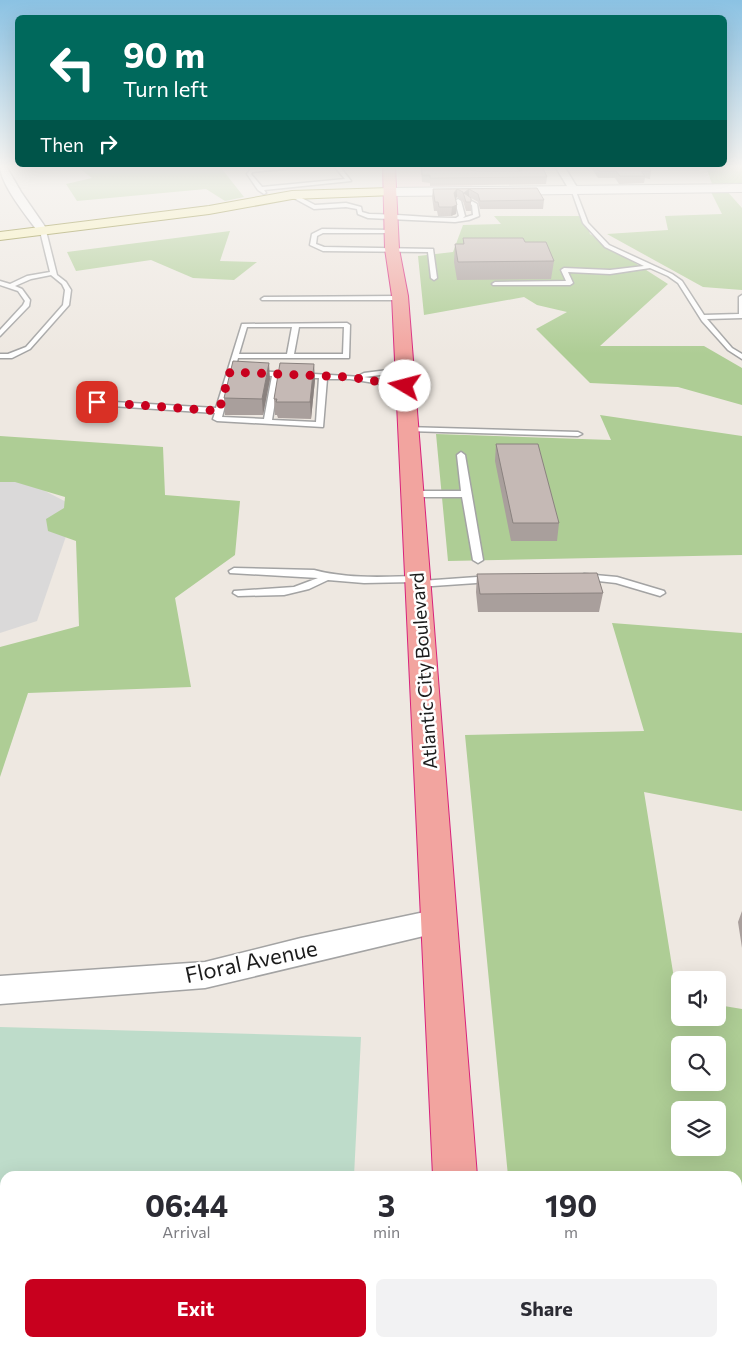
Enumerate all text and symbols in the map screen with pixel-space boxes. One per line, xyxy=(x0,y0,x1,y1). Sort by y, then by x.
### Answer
text: 90 m xyxy=(123,32,205,75)
icon: left xyxy=(40,35,105,100)
text: Turn left xyxy=(123,75,208,102)
icon: right xyxy=(94,130,122,158)
text: Then xyxy=(40,133,84,156)
position arrow xyxy=(378,359,430,411)
pin xyxy=(76,381,118,423)
icon: arrive xyxy=(83,388,111,416)
street label: Atlantic City Boulevard xyxy=(405,572,441,770)
street label: Floral Avenue xyxy=(182,934,320,988)
map controls xyxy=(671,971,726,1156)
button: sound xyxy=(671,971,726,1026)
button: search xyxy=(671,1036,726,1091)
button: layers xyxy=(671,1101,726,1156)
text: 06:44 xyxy=(145,1186,228,1223)
text: 3 xyxy=(378,1186,395,1223)
text: 190 xyxy=(545,1186,597,1223)
text: Arrival xyxy=(162,1222,211,1241)
text: min xyxy=(373,1222,400,1241)
text: m xyxy=(564,1222,578,1241)
button: Exit xyxy=(25,1279,366,1337)
button: Share xyxy=(376,1279,717,1337)

